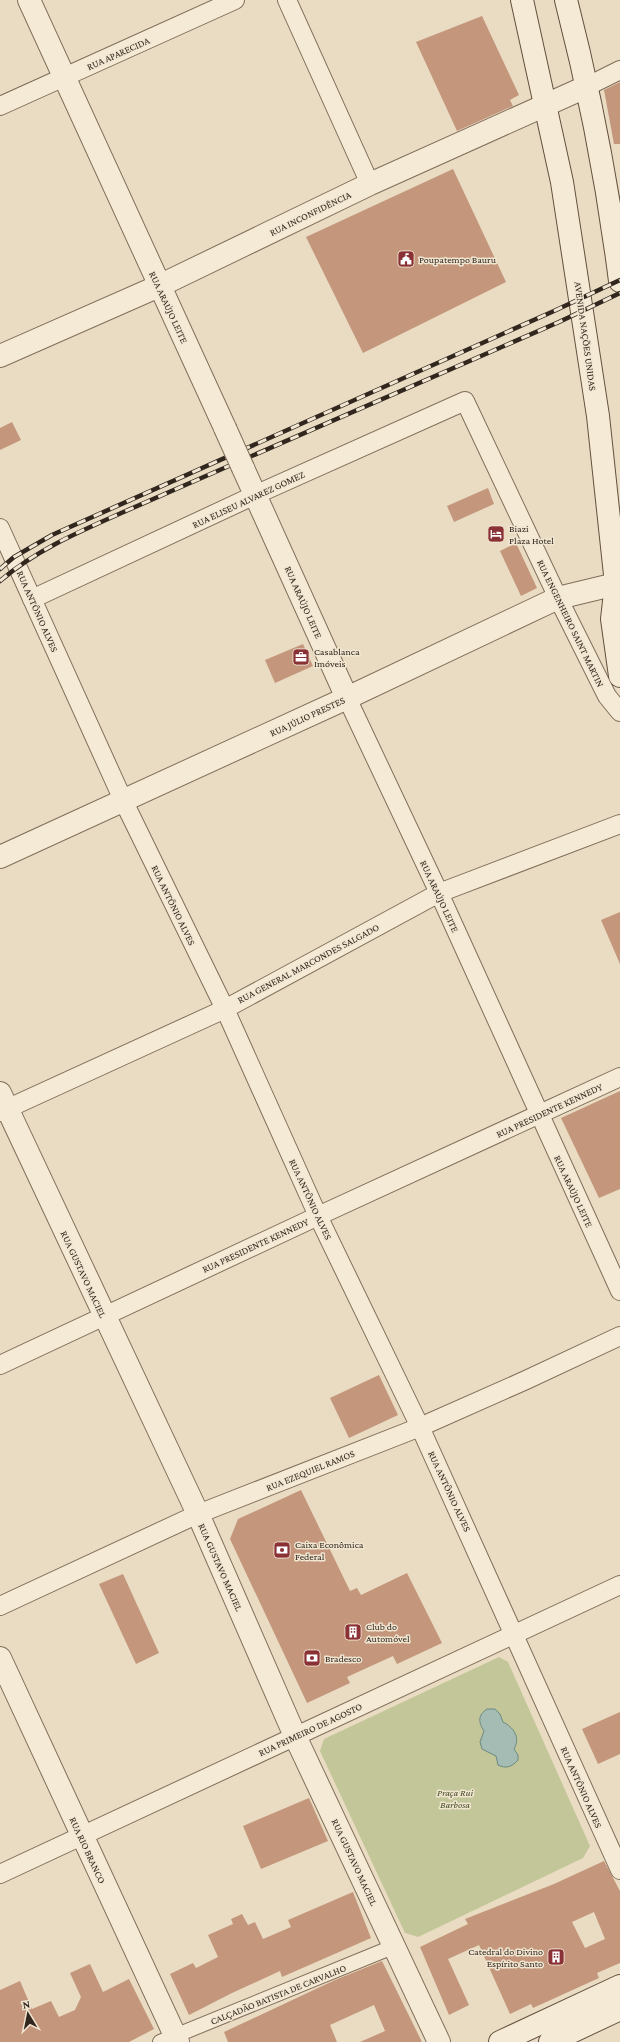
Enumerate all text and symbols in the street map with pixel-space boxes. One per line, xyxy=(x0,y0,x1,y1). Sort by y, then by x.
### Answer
street label: RUA APARECIDA xyxy=(85,35,152,72)
street label: RUA INCONFIDÊNCIA xyxy=(268,189,353,238)
public building icon: Poupatempo Bauru xyxy=(396,249,416,269)
place label: Poupatempo Bauru xyxy=(419,254,497,265)
street label: RUA ARAÚJO LEITE xyxy=(147,269,190,345)
street label: AVENIDA NAÇÕES UNIDAS xyxy=(572,281,599,392)
street label: RUA ELISEU ALVAREZ GOMEZ xyxy=(190,469,306,530)
place label: Biazi Plaza Hotel xyxy=(509,523,554,546)
hotel icon: Biazi Plaza Hotel xyxy=(486,524,506,544)
street label: RUA ENGENHEIRO SAINT MARTIN xyxy=(535,558,606,689)
street label: RUA ARAÚJO LEITE xyxy=(283,564,325,641)
street label: RUA ANTÔNIO ALVES xyxy=(15,569,61,654)
place label: Casablanca Imóveis xyxy=(314,646,360,669)
office icon: Casablanca Imóveis xyxy=(291,647,311,667)
street label: RUA JÚLIO PRESTES xyxy=(268,694,347,739)
street label: RUA ARAÚJO LEITE xyxy=(418,858,461,934)
street label: RUA ANTÔNIO ALVES xyxy=(149,863,198,947)
street label: RUA GENERAL MARCONDES SALGADO xyxy=(236,921,381,1006)
street label: RUA PRESIDENTE KENNEDY xyxy=(494,1081,605,1140)
street label: RUA ARAÚJO LEITE xyxy=(552,1153,595,1229)
street label: RUA ANTÔNIO ALVES xyxy=(287,1157,334,1242)
street label: RUA PRESIDENTE KENNEDY xyxy=(200,1216,311,1275)
street label: RUA GUSTAVO MACIEL xyxy=(59,1229,109,1319)
street label: RUA EZEQUIEL RAMOS xyxy=(264,1448,356,1493)
street label: RUA ANTÔNIO ALVES xyxy=(426,1449,473,1534)
street label: RUA GUSTAVO MACIEL xyxy=(196,1522,245,1613)
place label: Caixa Econômica Federal xyxy=(295,1539,364,1562)
bank icon: Caixa Econômica Federal xyxy=(272,1540,292,1560)
place label: Club do Automóvel xyxy=(366,1621,410,1644)
building icon: Club do Automóvel xyxy=(343,1622,363,1642)
bank icon: Bradesco xyxy=(302,1648,322,1668)
place label: Bradesco xyxy=(325,1653,361,1664)
street label: RUA PRIMEIRO DE AGOSTO xyxy=(257,1700,364,1758)
street label: RUA ANTÔNIO ALVES xyxy=(559,1745,605,1830)
park label: Praça Rui Barbosa xyxy=(437,1787,473,1810)
street label: RUA RIO BRANCO xyxy=(67,1815,108,1885)
street label: RUA GUSTAVO MACIEL xyxy=(330,1817,380,1907)
place label: Catedral do Divino Espírito Santo xyxy=(468,1946,543,1969)
building icon: Catedral do Divino Espírito Santo xyxy=(546,1947,566,1967)
street label: CALÇADÃO BATISTA DE CARVALHO xyxy=(209,1962,348,2027)
north arrow xyxy=(8,1994,48,2034)
text: N xyxy=(22,1998,31,2011)

